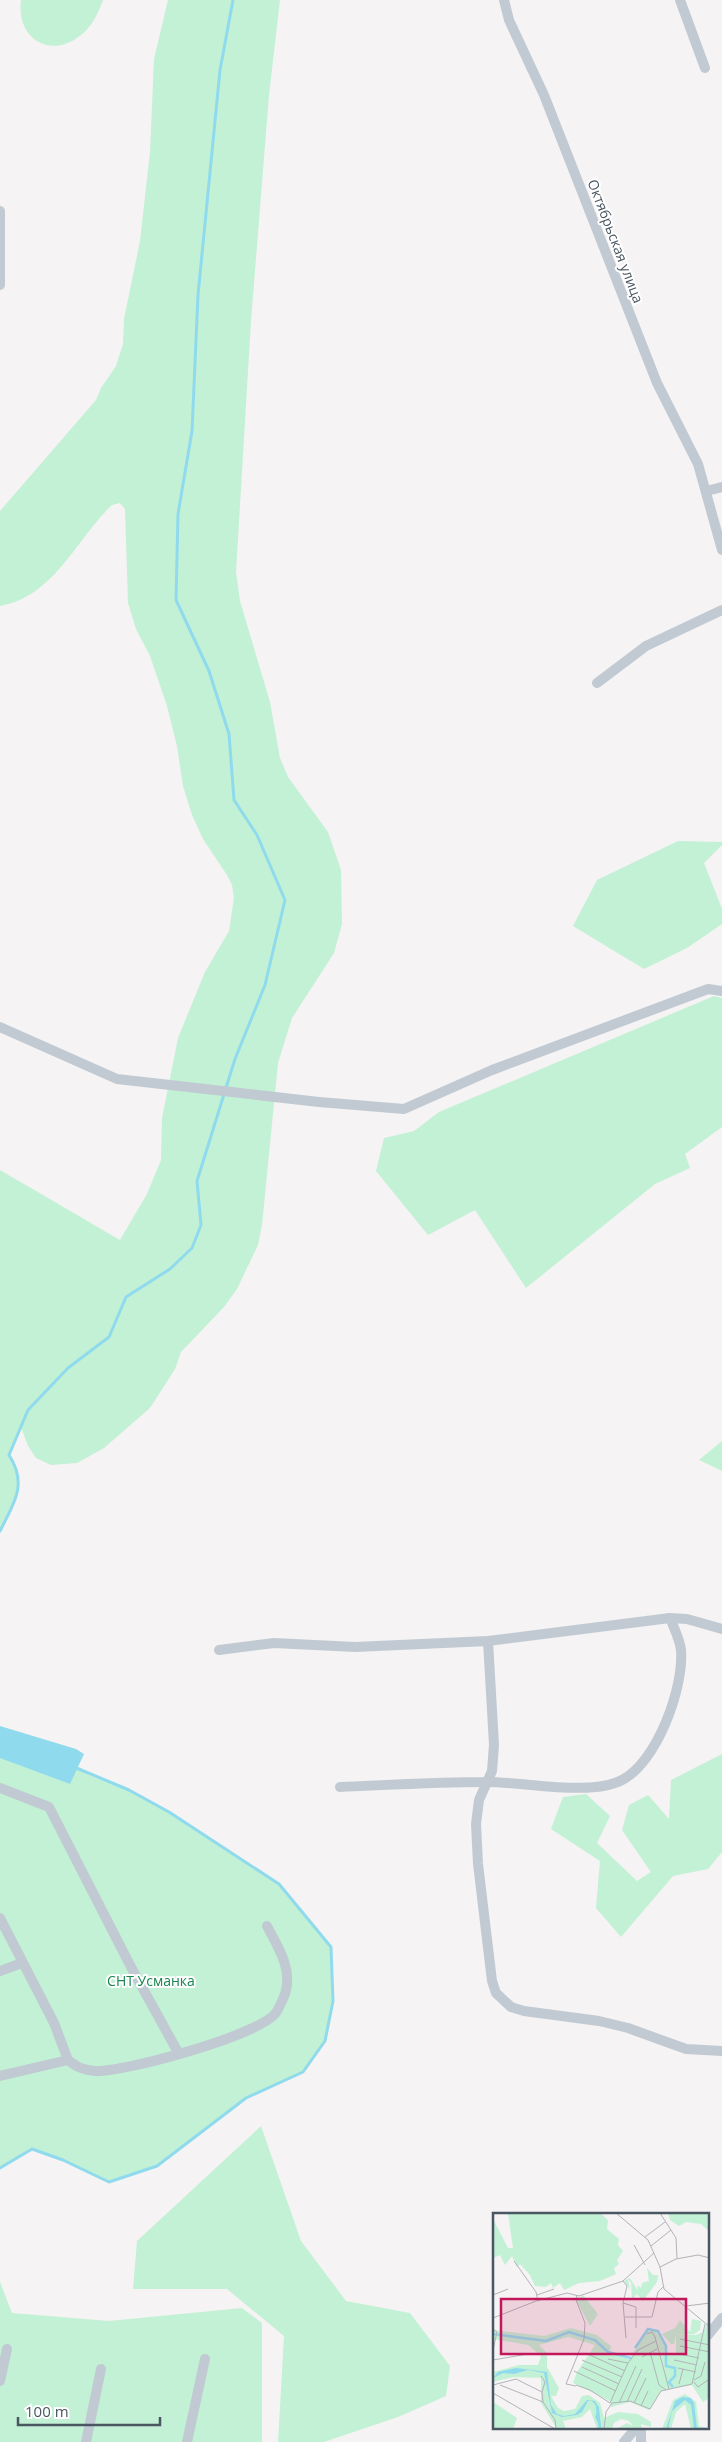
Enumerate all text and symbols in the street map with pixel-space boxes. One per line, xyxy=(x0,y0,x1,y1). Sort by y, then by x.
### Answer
street label: Октябрьская улица xyxy=(584,176,648,306)
park label: СНТ Усманка xyxy=(107,1971,195,1990)
inset map xyxy=(493,2213,710,2430)
scale bar xyxy=(18,2394,160,2426)
text: 100 m xyxy=(25,2401,69,2421)

